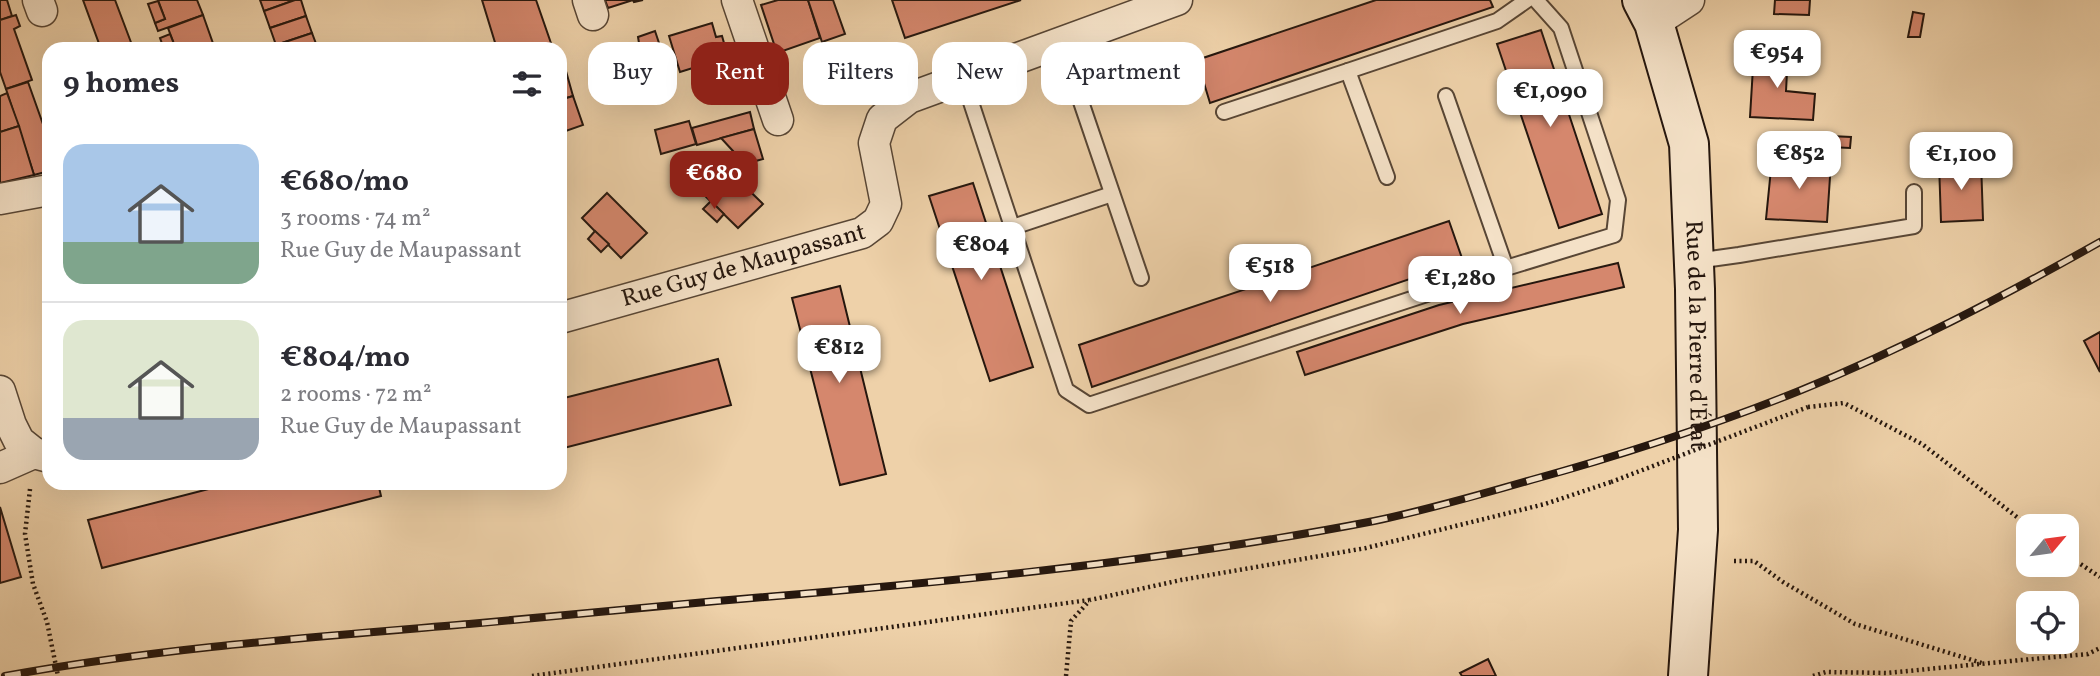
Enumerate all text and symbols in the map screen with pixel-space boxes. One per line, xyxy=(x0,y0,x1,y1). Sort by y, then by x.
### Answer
pin: €954 xyxy=(1736,31,1818,90)
text: €954 xyxy=(1750,37,1804,69)
chip: Buy xyxy=(588,42,677,105)
chip: Rent xyxy=(691,42,789,105)
chip: Filters xyxy=(803,42,918,105)
chip: New xyxy=(932,42,1027,105)
chip: Apartment xyxy=(1041,42,1205,105)
text: 9 homes xyxy=(63,63,179,105)
icon: filters xyxy=(508,65,546,103)
pin: €1,090 xyxy=(1493,69,1607,129)
text: €1,090 xyxy=(1513,76,1587,108)
pin: €852 xyxy=(1758,132,1840,191)
pin: €1,100 xyxy=(1904,132,2018,192)
text: €852 xyxy=(1773,138,1825,170)
text: €1,100 xyxy=(1926,139,1996,171)
pin: €680 xyxy=(673,152,755,211)
text: €680 xyxy=(686,158,742,190)
text: €680/mo xyxy=(280,161,409,203)
icon: home xyxy=(119,172,203,256)
text: 3 rooms · 74 m² xyxy=(280,203,430,235)
street label: Rue Guy de Maupassant xyxy=(618,216,870,317)
street label: Rue de la Pierre d'État xyxy=(1675,219,1714,450)
pin: €804 xyxy=(940,222,1022,282)
text: €804 xyxy=(952,229,1010,261)
text: Rue Guy de Maupassant xyxy=(280,235,522,267)
pin: €518 xyxy=(1229,244,1311,304)
text: €518 xyxy=(1245,251,1295,283)
pin: €1,280 xyxy=(1403,256,1517,316)
text: €1,280 xyxy=(1424,263,1496,295)
pin: €812 xyxy=(798,326,880,385)
text: €812 xyxy=(814,332,864,364)
text: €804/mo xyxy=(280,337,410,379)
icon: home xyxy=(119,348,203,432)
text: 2 rooms · 72 m² xyxy=(280,379,431,411)
text: Rue Guy de Maupassant xyxy=(280,411,522,443)
north arrow xyxy=(2016,514,2079,578)
map controls xyxy=(2016,514,2079,654)
button: locate xyxy=(2016,591,2079,654)

